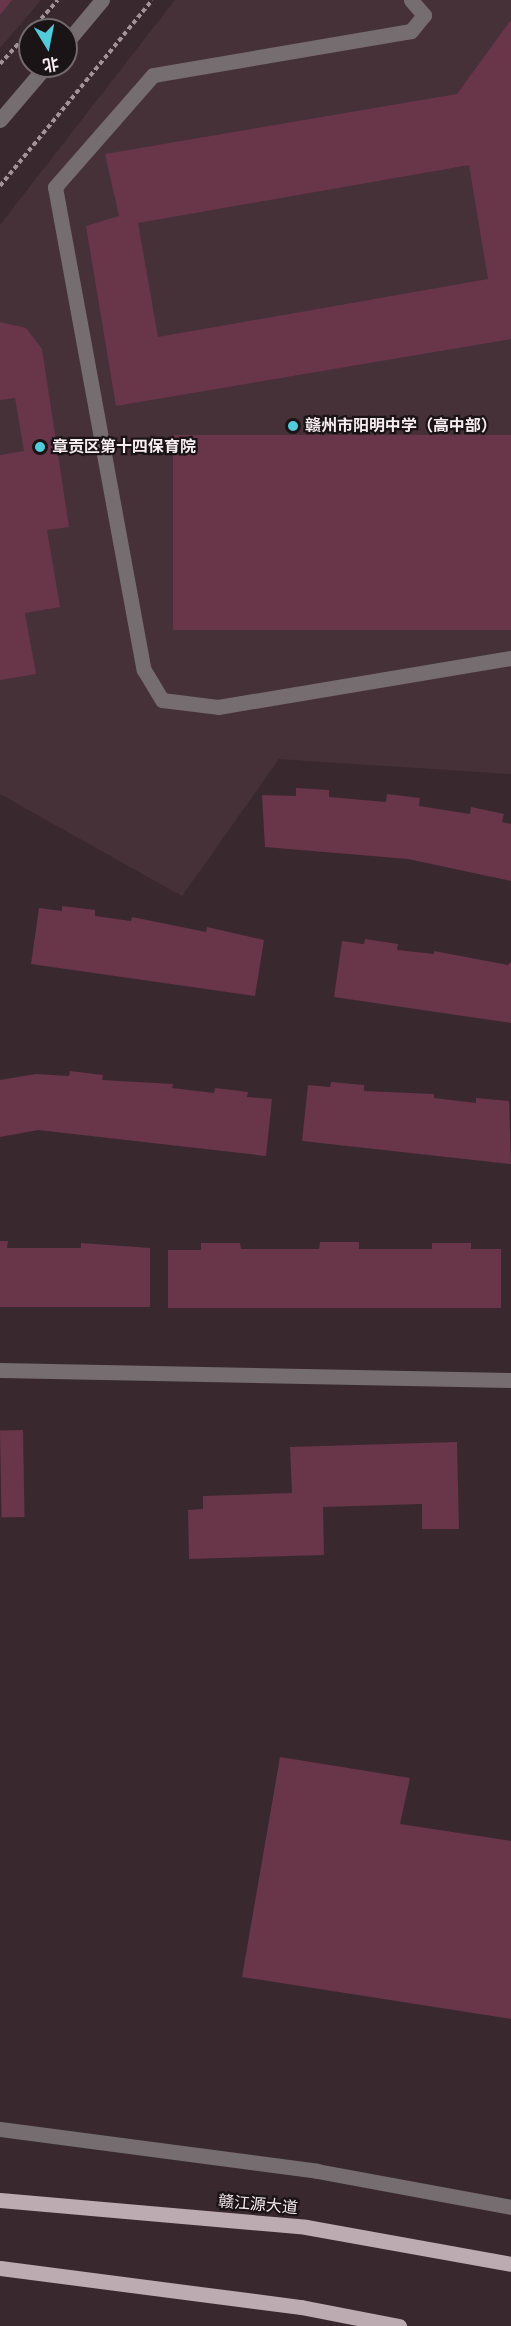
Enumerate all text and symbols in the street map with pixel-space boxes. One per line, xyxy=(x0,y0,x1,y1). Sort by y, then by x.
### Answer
north arrow xyxy=(18,18,78,78)
text: 北 xyxy=(41,54,60,75)
place label: 赣州市阳明中学（高中部） xyxy=(305,416,497,436)
marker: 赣州市阳明中学（高中部） xyxy=(286,419,300,433)
place label: 章贡区第十四保育院 xyxy=(52,437,196,457)
marker: 章贡区第十四保育院 xyxy=(33,440,47,454)
street label: 赣江源大道 xyxy=(217,2192,299,2218)

